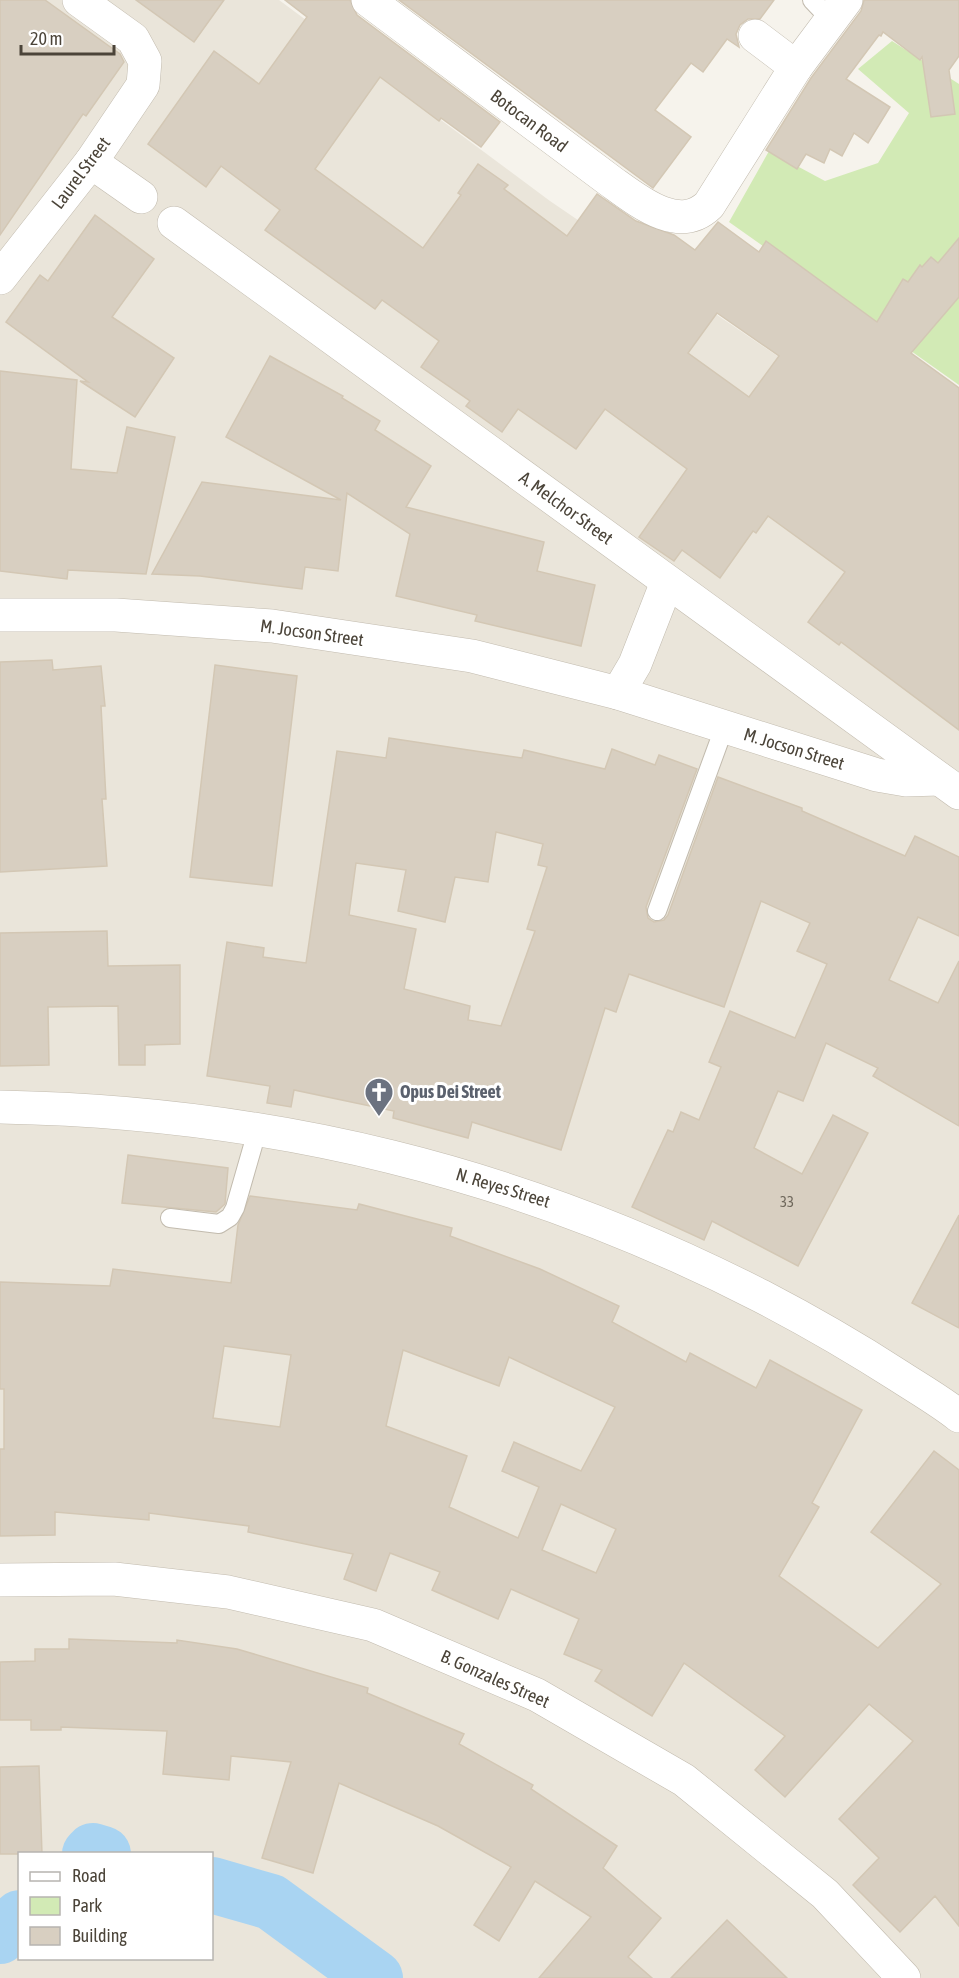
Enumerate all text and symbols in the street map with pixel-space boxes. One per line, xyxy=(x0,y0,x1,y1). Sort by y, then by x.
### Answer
scale bar xyxy=(21,18,114,56)
text: 20 m xyxy=(30,28,62,49)
street label: Botocan Road xyxy=(487,85,572,156)
street label: Laurel Street xyxy=(47,133,114,213)
street label: A. Melchor Street xyxy=(515,467,617,549)
street label: M. Jocson Street xyxy=(259,615,365,650)
street label: M. Jocson Street xyxy=(741,723,847,774)
church icon: Opus Dei Street xyxy=(363,1076,395,1118)
place label: Opus Dei Street xyxy=(400,1081,502,1102)
street label: N. Reyes Street xyxy=(454,1163,553,1212)
house number: 33 xyxy=(780,1193,794,1210)
street label: B. Gonzales Street xyxy=(438,1645,553,1712)
legend xyxy=(18,1852,213,1960)
text: Road xyxy=(72,1865,106,1886)
text: Park xyxy=(72,1895,102,1916)
text: Building xyxy=(72,1925,127,1946)

